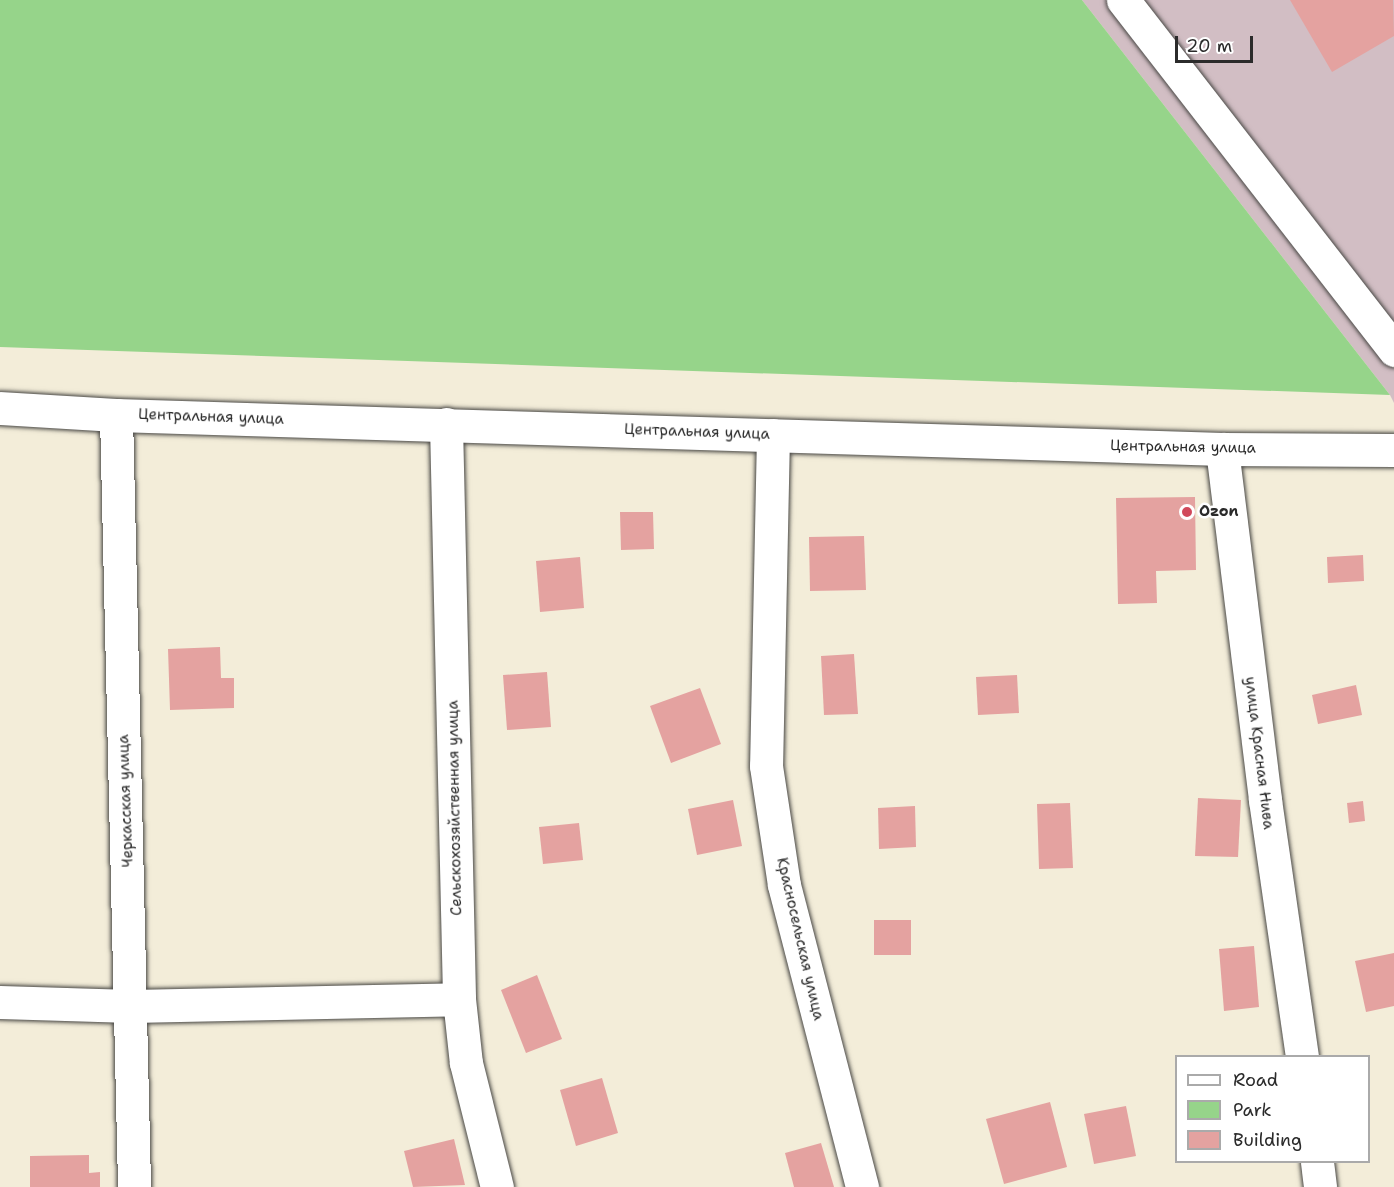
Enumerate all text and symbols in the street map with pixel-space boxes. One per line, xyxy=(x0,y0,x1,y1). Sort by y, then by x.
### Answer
scale bar xyxy=(1178,24,1256,62)
text: 20 m xyxy=(1186,34,1232,58)
street label: Центральная улица xyxy=(138,405,284,429)
street label: Центральная улица xyxy=(624,420,770,444)
street label: Центральная улица xyxy=(1110,437,1256,457)
place label: Ozon xyxy=(1199,503,1239,521)
marker: Ozon xyxy=(1180,505,1194,519)
street label: улица Красная Нива xyxy=(1241,676,1277,830)
street label: Сельскохозяйственная улица xyxy=(444,700,466,916)
street label: Черкасская улица xyxy=(115,734,137,868)
street label: Красносельская улица xyxy=(772,856,828,1022)
legend xyxy=(1175,1055,1370,1163)
text: Road xyxy=(1233,1068,1278,1092)
text: Park xyxy=(1233,1098,1272,1122)
text: Building xyxy=(1233,1128,1302,1152)

